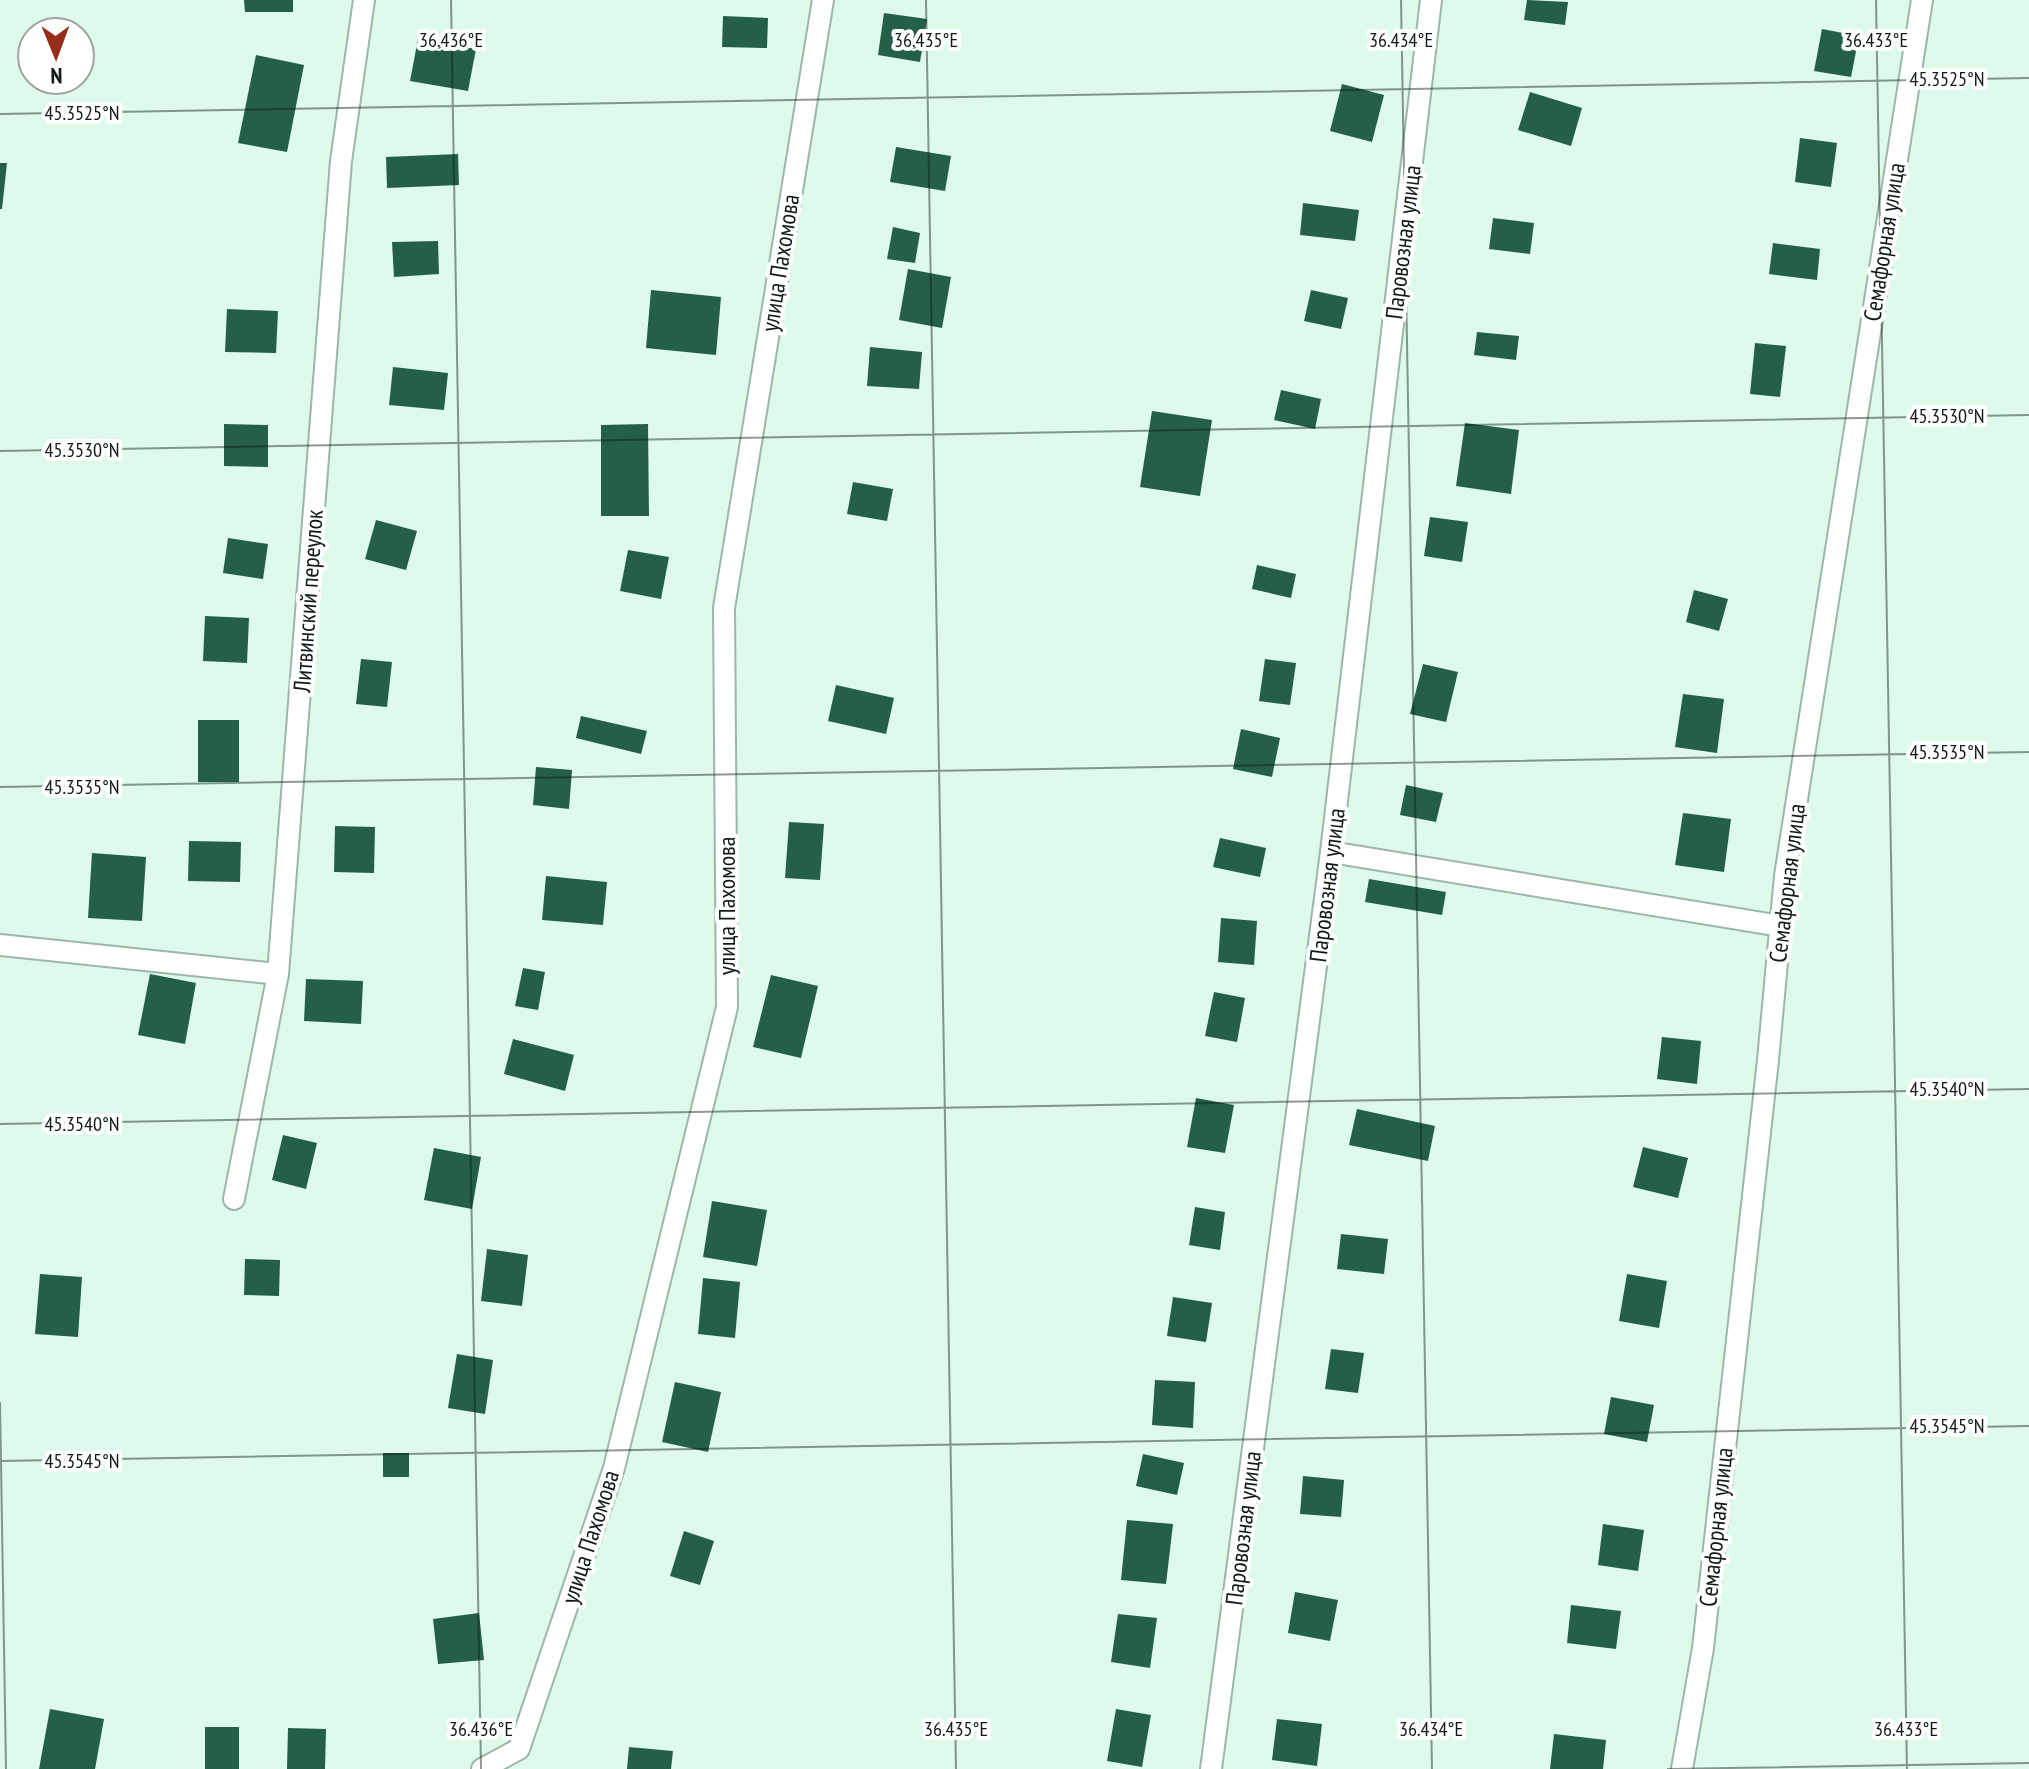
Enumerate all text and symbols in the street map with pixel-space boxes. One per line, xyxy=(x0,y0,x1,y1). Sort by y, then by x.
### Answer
north arrow xyxy=(16,16,96,96)
text: 36.436°E xyxy=(419,27,483,53)
text: 36.435°E xyxy=(894,27,958,53)
text: 36.434°E xyxy=(1369,27,1433,53)
text: 36.433°E xyxy=(1844,27,1908,53)
text: N xyxy=(50,62,63,90)
text: 45.3525°N xyxy=(1909,66,1985,92)
text: 45.3525°N xyxy=(44,100,120,126)
street label: Семафорная улица xyxy=(1856,161,1912,323)
street label: Паровозная улица xyxy=(1378,163,1428,321)
street label: улица Пахомова xyxy=(754,192,806,334)
text: 45.3530°N xyxy=(1909,403,1985,429)
text: 45.3530°N xyxy=(44,437,120,463)
street label: Литвинский переулок xyxy=(286,508,330,694)
text: 45.3535°N xyxy=(1909,739,1985,765)
text: 45.3535°N xyxy=(44,774,120,800)
street label: Семафорная улица xyxy=(1762,802,1812,964)
street label: Паровозная улица xyxy=(1302,806,1352,964)
street label: улица Пахомова xyxy=(711,837,742,975)
text: 45.3540°N xyxy=(1909,1076,1985,1102)
text: 45.3540°N xyxy=(44,1111,120,1137)
text: 45.3545°N xyxy=(1909,1413,1985,1439)
street label: Семафорная улица xyxy=(1692,1446,1740,1608)
text: 45.3545°N xyxy=(44,1448,120,1474)
street label: Паровозная улица xyxy=(1218,1449,1268,1607)
street label: улица Пахомова xyxy=(554,1466,626,1608)
text: 36.436°E xyxy=(449,1716,513,1742)
text: 36.435°E xyxy=(924,1716,988,1742)
text: 36.434°E xyxy=(1399,1716,1463,1742)
text: 36.433°E xyxy=(1874,1716,1938,1742)

